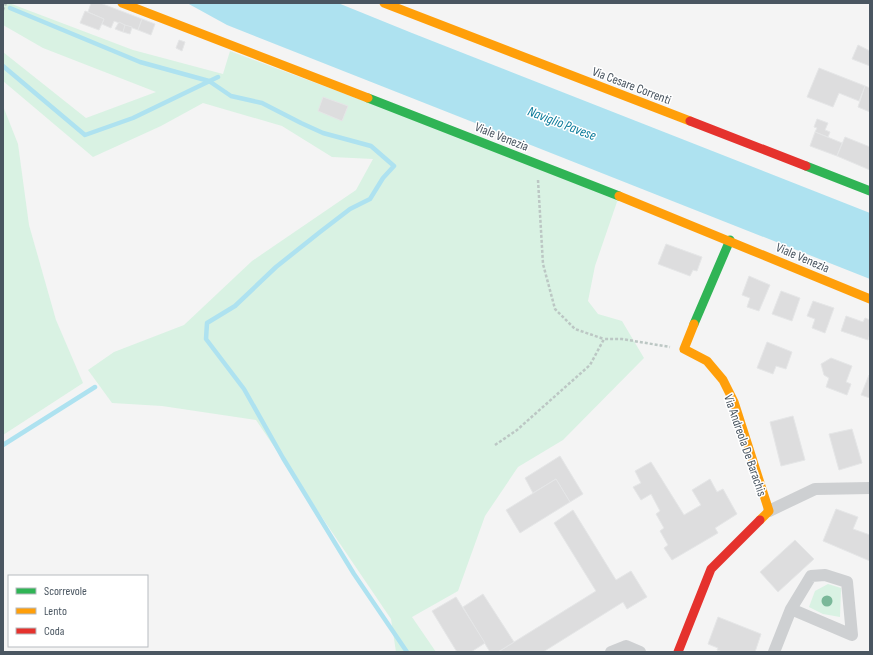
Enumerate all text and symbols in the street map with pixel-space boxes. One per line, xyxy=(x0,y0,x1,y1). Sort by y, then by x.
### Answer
street label: Via Cesare Correnti xyxy=(590,64,673,108)
water label: Naviglio Pavese xyxy=(525,103,599,144)
street label: Viale Venezia xyxy=(472,119,531,155)
street label: Viale Venezia xyxy=(773,240,832,276)
street label: Via Andreola De Barachis xyxy=(720,392,770,499)
legend xyxy=(8,575,148,647)
text: Scorrevole xyxy=(44,584,87,599)
text: Lento xyxy=(44,604,67,619)
text: Coda xyxy=(44,624,65,639)

